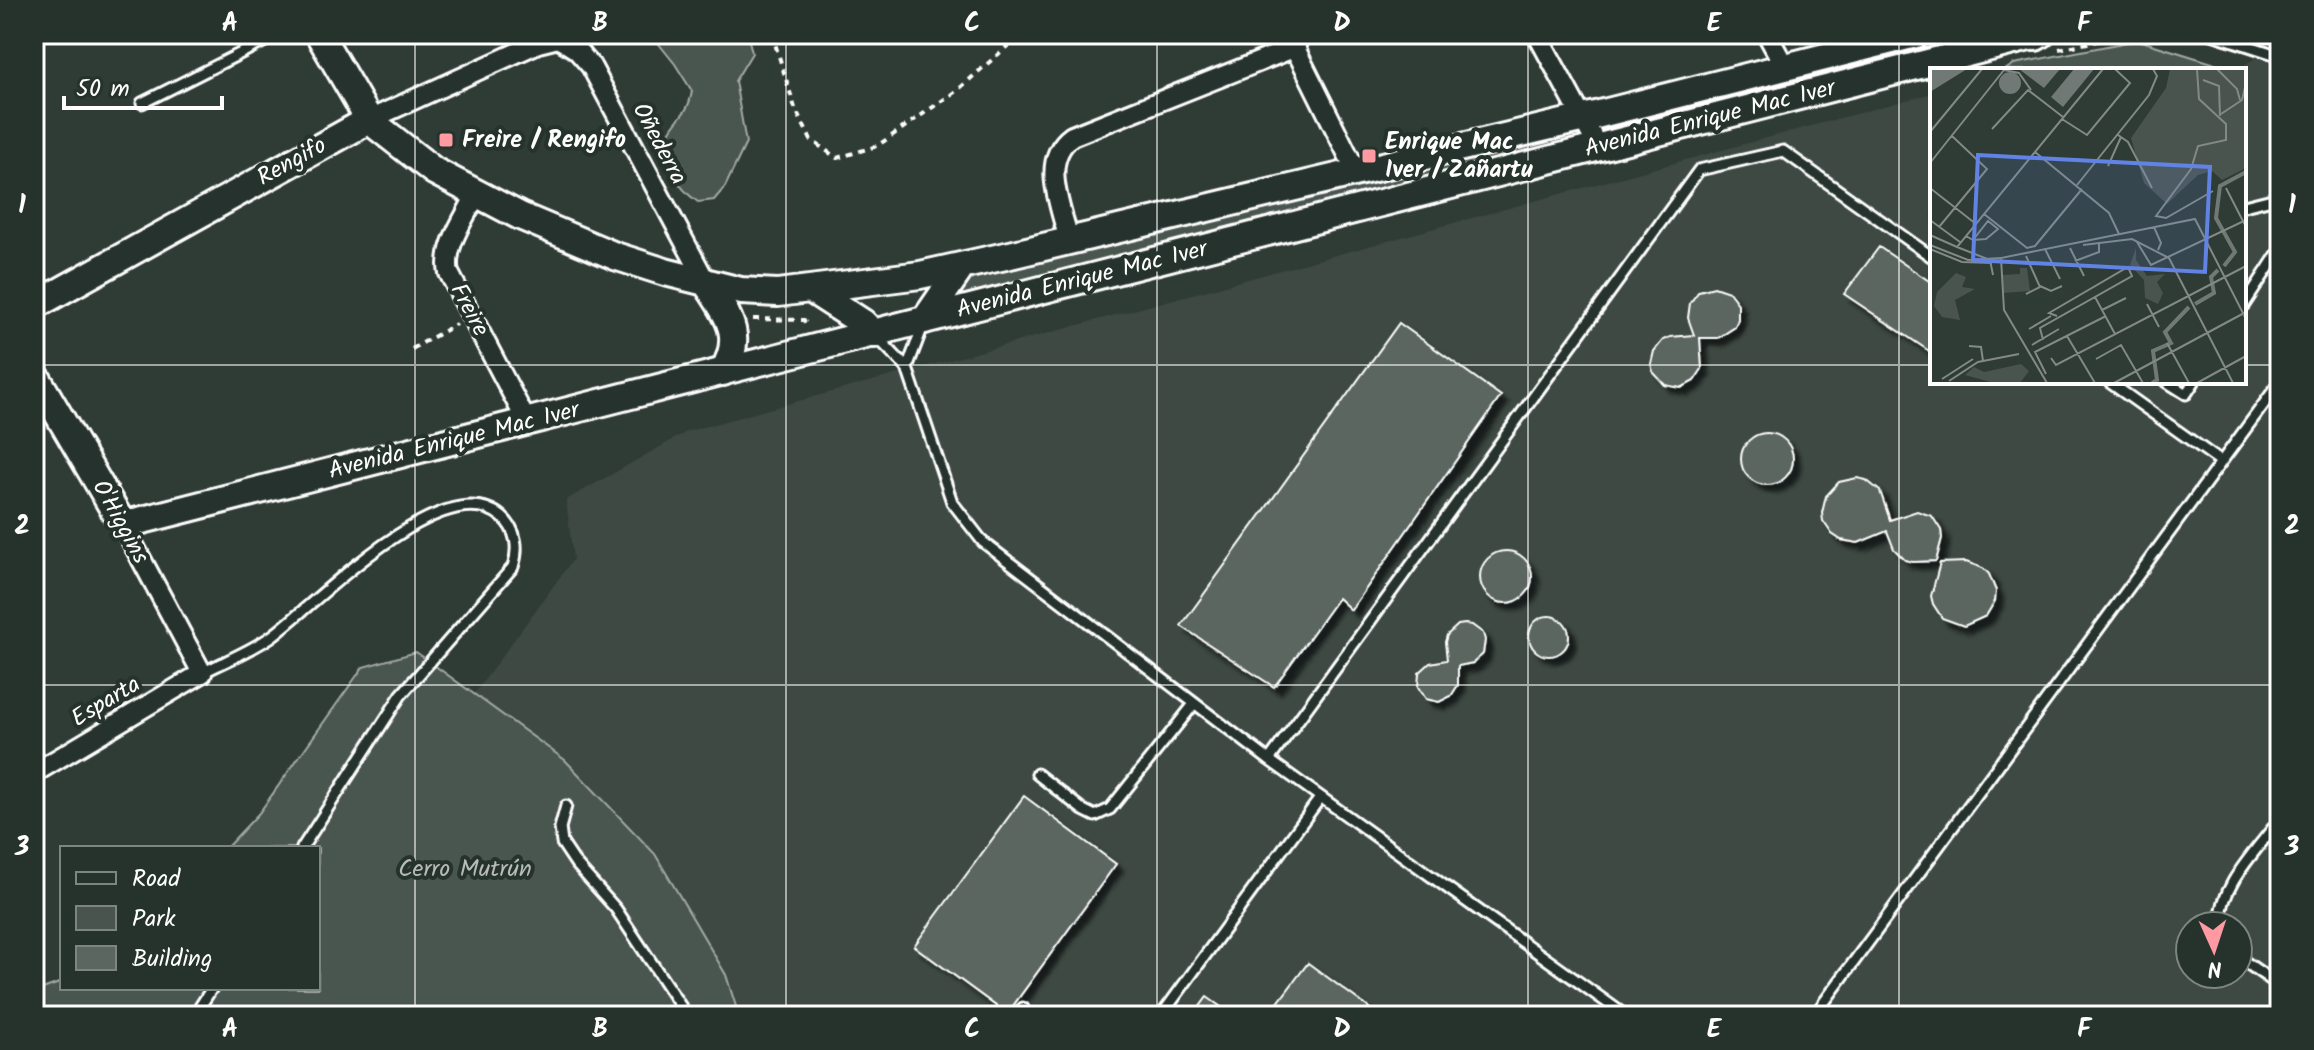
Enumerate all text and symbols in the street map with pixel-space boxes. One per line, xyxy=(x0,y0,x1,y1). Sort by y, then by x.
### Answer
text: A xyxy=(222,3,238,45)
text: B xyxy=(592,3,608,45)
text: C xyxy=(964,3,980,45)
text: D xyxy=(1333,3,1351,45)
text: E xyxy=(1707,3,1723,45)
text: F xyxy=(2077,3,2093,45)
scale bar xyxy=(64,60,222,110)
street label: Avenida Enrique Mac Iver xyxy=(1580,68,1842,169)
inset map xyxy=(1930,68,2246,384)
text: 50 m xyxy=(76,70,130,109)
street label: Oñederra xyxy=(621,96,697,192)
place label: Freire / Rengifo xyxy=(462,121,626,160)
place label: Enrique Mac Iver / Zañartu xyxy=(1385,123,1533,190)
street label: Rengifo xyxy=(250,127,334,197)
marker: Freire / Rengifo xyxy=(437,131,455,149)
marker: Enrique Mac Iver / Zañartu xyxy=(1360,147,1378,165)
text: 1 xyxy=(18,185,26,227)
text: 1 xyxy=(2288,185,2296,227)
street label: Avenida Enrique Mac Iver xyxy=(952,229,1214,330)
street label: Freire xyxy=(439,276,499,344)
street label: Avenida Enrique Mac Iver xyxy=(324,390,586,491)
street label: O'Higgins xyxy=(81,473,159,571)
text: 2 xyxy=(14,506,30,548)
text: 2 xyxy=(2284,506,2300,548)
street label: Esparta xyxy=(64,666,148,738)
text: 3 xyxy=(14,827,29,869)
text: 3 xyxy=(2284,827,2299,869)
legend xyxy=(60,846,320,990)
park label: Cerro Mutrún xyxy=(398,850,532,889)
text: Road xyxy=(132,860,181,899)
text: Park xyxy=(132,900,176,939)
north arrow xyxy=(2174,910,2254,990)
text: Building xyxy=(132,940,212,979)
text: N xyxy=(2207,950,2223,985)
text: A xyxy=(222,1009,238,1050)
text: B xyxy=(592,1009,608,1050)
text: C xyxy=(964,1009,980,1050)
text: D xyxy=(1333,1009,1351,1050)
text: E xyxy=(1707,1009,1723,1050)
text: F xyxy=(2077,1009,2093,1050)

